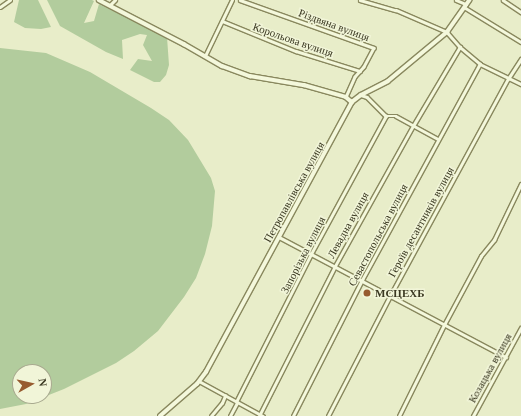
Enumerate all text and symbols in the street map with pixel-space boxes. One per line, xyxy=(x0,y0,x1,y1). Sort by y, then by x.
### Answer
street label: Різдвяна вулиця xyxy=(297,6,371,44)
street label: Корольова вулиця xyxy=(251,20,335,60)
street label: Петропавлівська вулиця xyxy=(261,139,327,245)
street label: Героїв десантників вулиця xyxy=(385,165,457,279)
street label: Севастопольська вулиця xyxy=(345,182,411,288)
street label: Левадна вулиця xyxy=(324,190,372,260)
street label: Запорізька вулиця xyxy=(278,214,328,296)
place label: МСЦЕХБ xyxy=(375,286,424,300)
marker: МСЦЕХБ xyxy=(362,288,372,298)
street label: Козацька вулиця xyxy=(465,331,515,405)
north arrow xyxy=(12,364,52,404)
text: N xyxy=(36,378,49,387)

